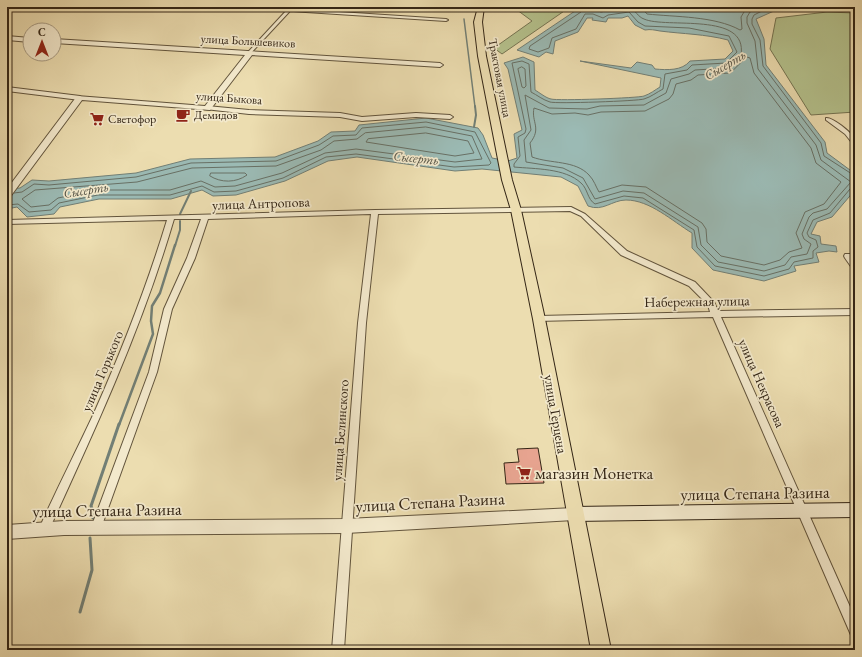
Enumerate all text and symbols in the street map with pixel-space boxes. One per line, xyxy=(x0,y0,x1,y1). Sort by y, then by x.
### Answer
north arrow xyxy=(22,22,62,62)
text: С xyxy=(38,25,46,39)
street label: улица Большевиков xyxy=(200,31,296,51)
street label: Трактовая улица xyxy=(485,37,516,119)
water label: Сысерть xyxy=(701,46,749,84)
street label: улица Быкова xyxy=(195,88,263,108)
cafe icon: Демидов xyxy=(175,107,191,123)
place label: Демидов xyxy=(194,107,237,123)
supermarket icon: Светофор xyxy=(89,111,105,127)
place label: Светофор xyxy=(108,111,156,127)
water label: Сысерть xyxy=(392,147,440,169)
water label: Сысерть xyxy=(62,178,110,202)
street label: улица Антропова xyxy=(212,192,311,214)
street label: Набережная улица xyxy=(644,291,750,311)
street label: улица Горького xyxy=(77,328,127,414)
street label: улица Некрасова xyxy=(734,336,790,431)
street label: улица Герцена xyxy=(540,373,572,455)
street label: улица Белинского xyxy=(327,379,353,481)
place label: магазин Монетка xyxy=(535,462,653,484)
supermarket icon: магазин Монетка xyxy=(516,465,532,481)
street label: улица Степана Разина xyxy=(680,481,830,505)
street label: улица Степана Разина xyxy=(355,487,505,517)
street label: улица Степана Разина xyxy=(32,498,182,522)

